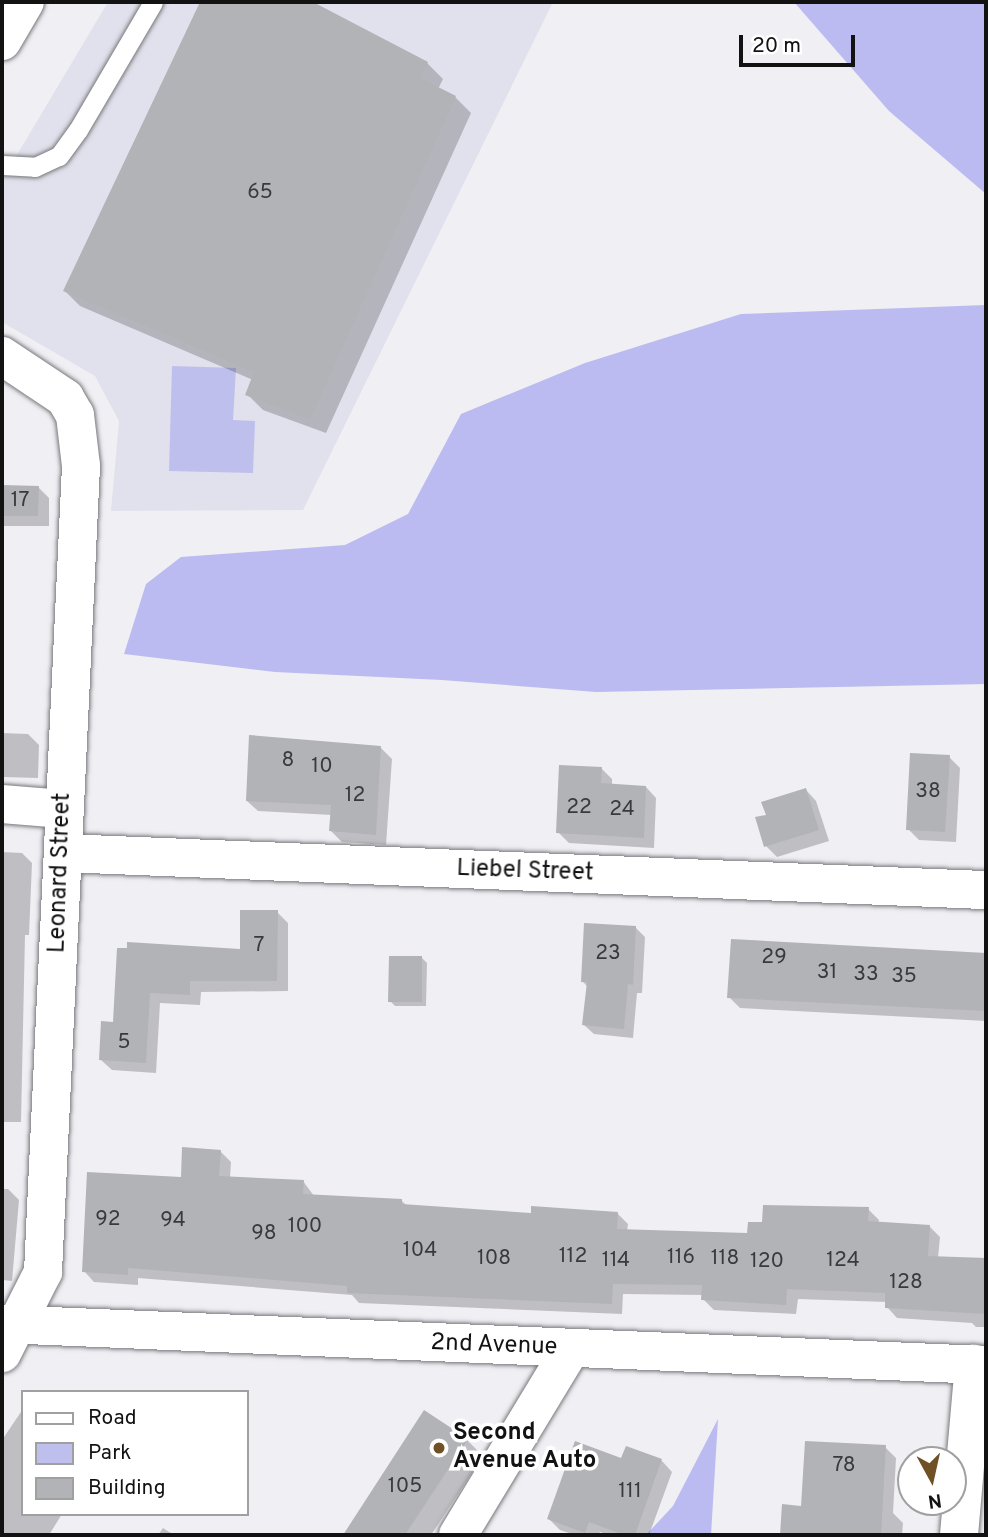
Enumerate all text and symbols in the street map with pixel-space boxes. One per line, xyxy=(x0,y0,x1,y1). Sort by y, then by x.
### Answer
scale bar xyxy=(743,21,858,65)
text: 20 m xyxy=(752,33,801,60)
house number: 65 xyxy=(247,180,273,206)
house number: 17 xyxy=(11,488,29,514)
house number: 8 xyxy=(282,748,294,774)
house number: 10 xyxy=(311,754,333,780)
house number: 38 xyxy=(915,779,941,805)
house number: 12 xyxy=(345,783,365,809)
street label: Leonard Street xyxy=(44,792,78,954)
house number: 22 xyxy=(566,795,592,821)
house number: 24 xyxy=(609,797,635,823)
street label: Liebel Street xyxy=(456,855,594,889)
house number: 7 xyxy=(254,933,264,959)
house number: 23 xyxy=(595,941,621,967)
house number: 29 xyxy=(761,945,787,971)
house number: 31 xyxy=(817,960,837,986)
house number: 33 xyxy=(853,962,879,988)
house number: 35 xyxy=(891,964,917,990)
house number: 5 xyxy=(117,1030,131,1056)
house number: 92 xyxy=(95,1207,121,1233)
house number: 94 xyxy=(160,1208,186,1234)
house number: 100 xyxy=(288,1214,322,1240)
house number: 98 xyxy=(251,1221,277,1247)
house number: 104 xyxy=(403,1238,437,1264)
house number: 112 xyxy=(559,1244,587,1270)
house number: 116 xyxy=(667,1245,695,1271)
house number: 108 xyxy=(477,1246,511,1272)
house number: 118 xyxy=(711,1246,739,1272)
house number: 114 xyxy=(602,1248,630,1274)
house number: 124 xyxy=(826,1248,860,1274)
house number: 120 xyxy=(750,1249,784,1275)
house number: 128 xyxy=(889,1270,923,1296)
street label: 2nd Avenue xyxy=(430,1329,558,1363)
legend xyxy=(21,1390,248,1516)
text: Road xyxy=(88,1405,137,1432)
place label: Second Avenue Auto xyxy=(453,1420,597,1476)
text: Park xyxy=(88,1440,131,1467)
marker: Second Avenue Auto xyxy=(431,1440,447,1456)
north arrow xyxy=(897,1446,967,1516)
house number: 78 xyxy=(832,1453,856,1479)
house number: 105 xyxy=(388,1474,422,1500)
text: Building xyxy=(88,1475,166,1502)
house number: 111 xyxy=(618,1479,642,1505)
text: N xyxy=(926,1487,943,1513)

